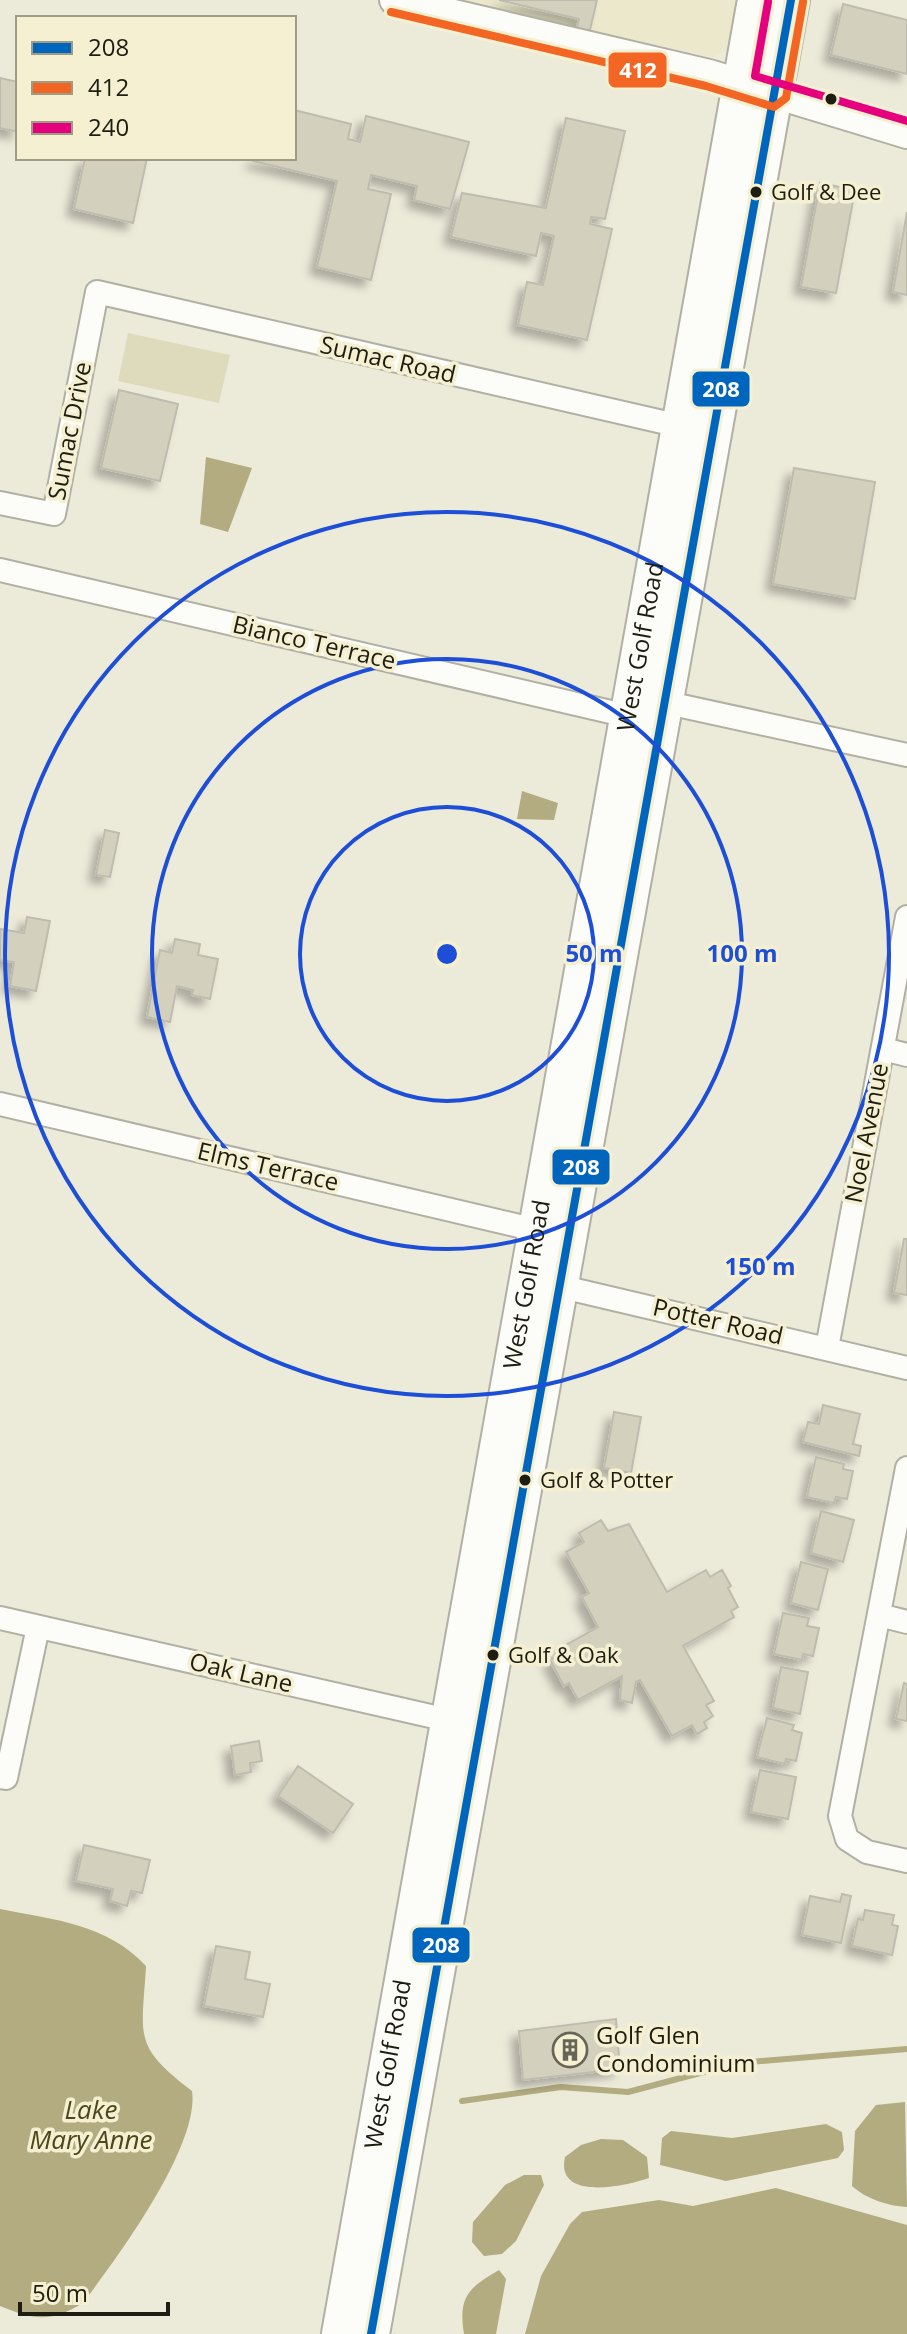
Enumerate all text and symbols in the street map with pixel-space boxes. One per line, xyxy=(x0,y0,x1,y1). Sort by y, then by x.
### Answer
legend xyxy=(16,16,296,160)
text: 208 xyxy=(88,30,129,63)
line badge: 412 xyxy=(607,51,668,89)
text: 412 xyxy=(619,54,657,84)
text: 412 xyxy=(88,70,129,103)
unlabelled marker xyxy=(823,91,839,107)
text: 240 xyxy=(88,110,129,143)
place label: Golf & Dee xyxy=(771,176,881,206)
marker: Golf & Dee xyxy=(748,184,764,200)
street label: Sumac Road xyxy=(317,327,459,390)
street label: Sumac Drive xyxy=(39,359,98,503)
line badge: 208 xyxy=(691,370,751,408)
text: 208 xyxy=(702,373,740,403)
street label: West Golf Road xyxy=(608,559,671,734)
street label: Bianco Terrace xyxy=(230,607,399,676)
text: 50 m xyxy=(565,936,623,969)
text: 100 m xyxy=(707,936,777,969)
centre of rings xyxy=(433,940,461,968)
street label: Noel Avenue xyxy=(836,1060,895,1205)
street label: Elms Terrace xyxy=(195,1133,342,1198)
line badge: 208 xyxy=(551,1148,611,1186)
text: 208 xyxy=(562,1151,600,1181)
street label: West Golf Road xyxy=(494,1197,557,1372)
text: 150 m xyxy=(725,1249,795,1282)
street label: Potter Road xyxy=(650,1290,787,1352)
place label: Golf & Potter xyxy=(540,1464,673,1494)
marker: Golf & Potter xyxy=(517,1472,533,1488)
place label: Golf & Oak xyxy=(508,1639,619,1669)
street label: Oak Lane xyxy=(187,1644,296,1699)
marker: Golf & Oak xyxy=(485,1647,501,1663)
line badge: 208 xyxy=(411,1926,471,1964)
text: 208 xyxy=(422,1929,460,1959)
street label: West Golf Road xyxy=(355,1977,418,2151)
place label: Golf Glen Condominium xyxy=(596,2018,755,2079)
building icon: Golf Glen Condominium xyxy=(551,2031,589,2069)
water label: Lake Mary Anne xyxy=(30,2091,153,2157)
scale bar xyxy=(20,2266,168,2316)
text: 50 m xyxy=(32,2276,88,2309)

